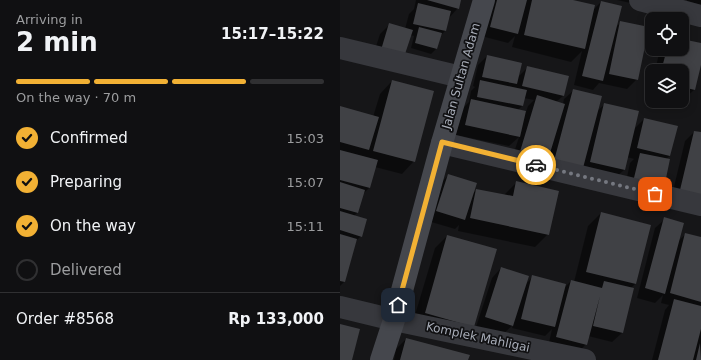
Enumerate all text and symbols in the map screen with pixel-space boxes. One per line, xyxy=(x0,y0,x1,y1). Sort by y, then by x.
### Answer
text: Arriving in xyxy=(16,12,83,27)
map controls xyxy=(645,12,689,108)
button: locate xyxy=(645,12,689,56)
street label: Jalan Sultan Adam xyxy=(439,21,483,132)
text: 15:17–15:22 xyxy=(221,25,324,43)
text: 2 min xyxy=(16,27,98,57)
button: layers xyxy=(645,64,689,108)
text: On the way · 70 m xyxy=(16,90,136,105)
icon: check xyxy=(16,127,38,149)
text: Confirmed xyxy=(50,129,128,147)
text: 15:03 xyxy=(287,131,324,146)
courier xyxy=(516,145,556,185)
icon: car xyxy=(525,154,547,176)
icon: check xyxy=(16,171,38,193)
text: Preparing xyxy=(50,173,122,191)
text: 15:07 xyxy=(287,175,324,190)
pin xyxy=(638,177,672,211)
icon: bag xyxy=(644,183,666,205)
icon: check xyxy=(16,215,38,237)
text: On the way xyxy=(50,217,136,235)
text: 15:11 xyxy=(287,219,324,234)
text: Delivered xyxy=(50,261,122,279)
pin xyxy=(381,288,415,322)
icon: home xyxy=(387,294,409,316)
text: Order #8568 xyxy=(16,310,114,328)
text: Rp 133,000 xyxy=(228,310,324,328)
street label: Komplek Mahligai xyxy=(425,319,531,355)

